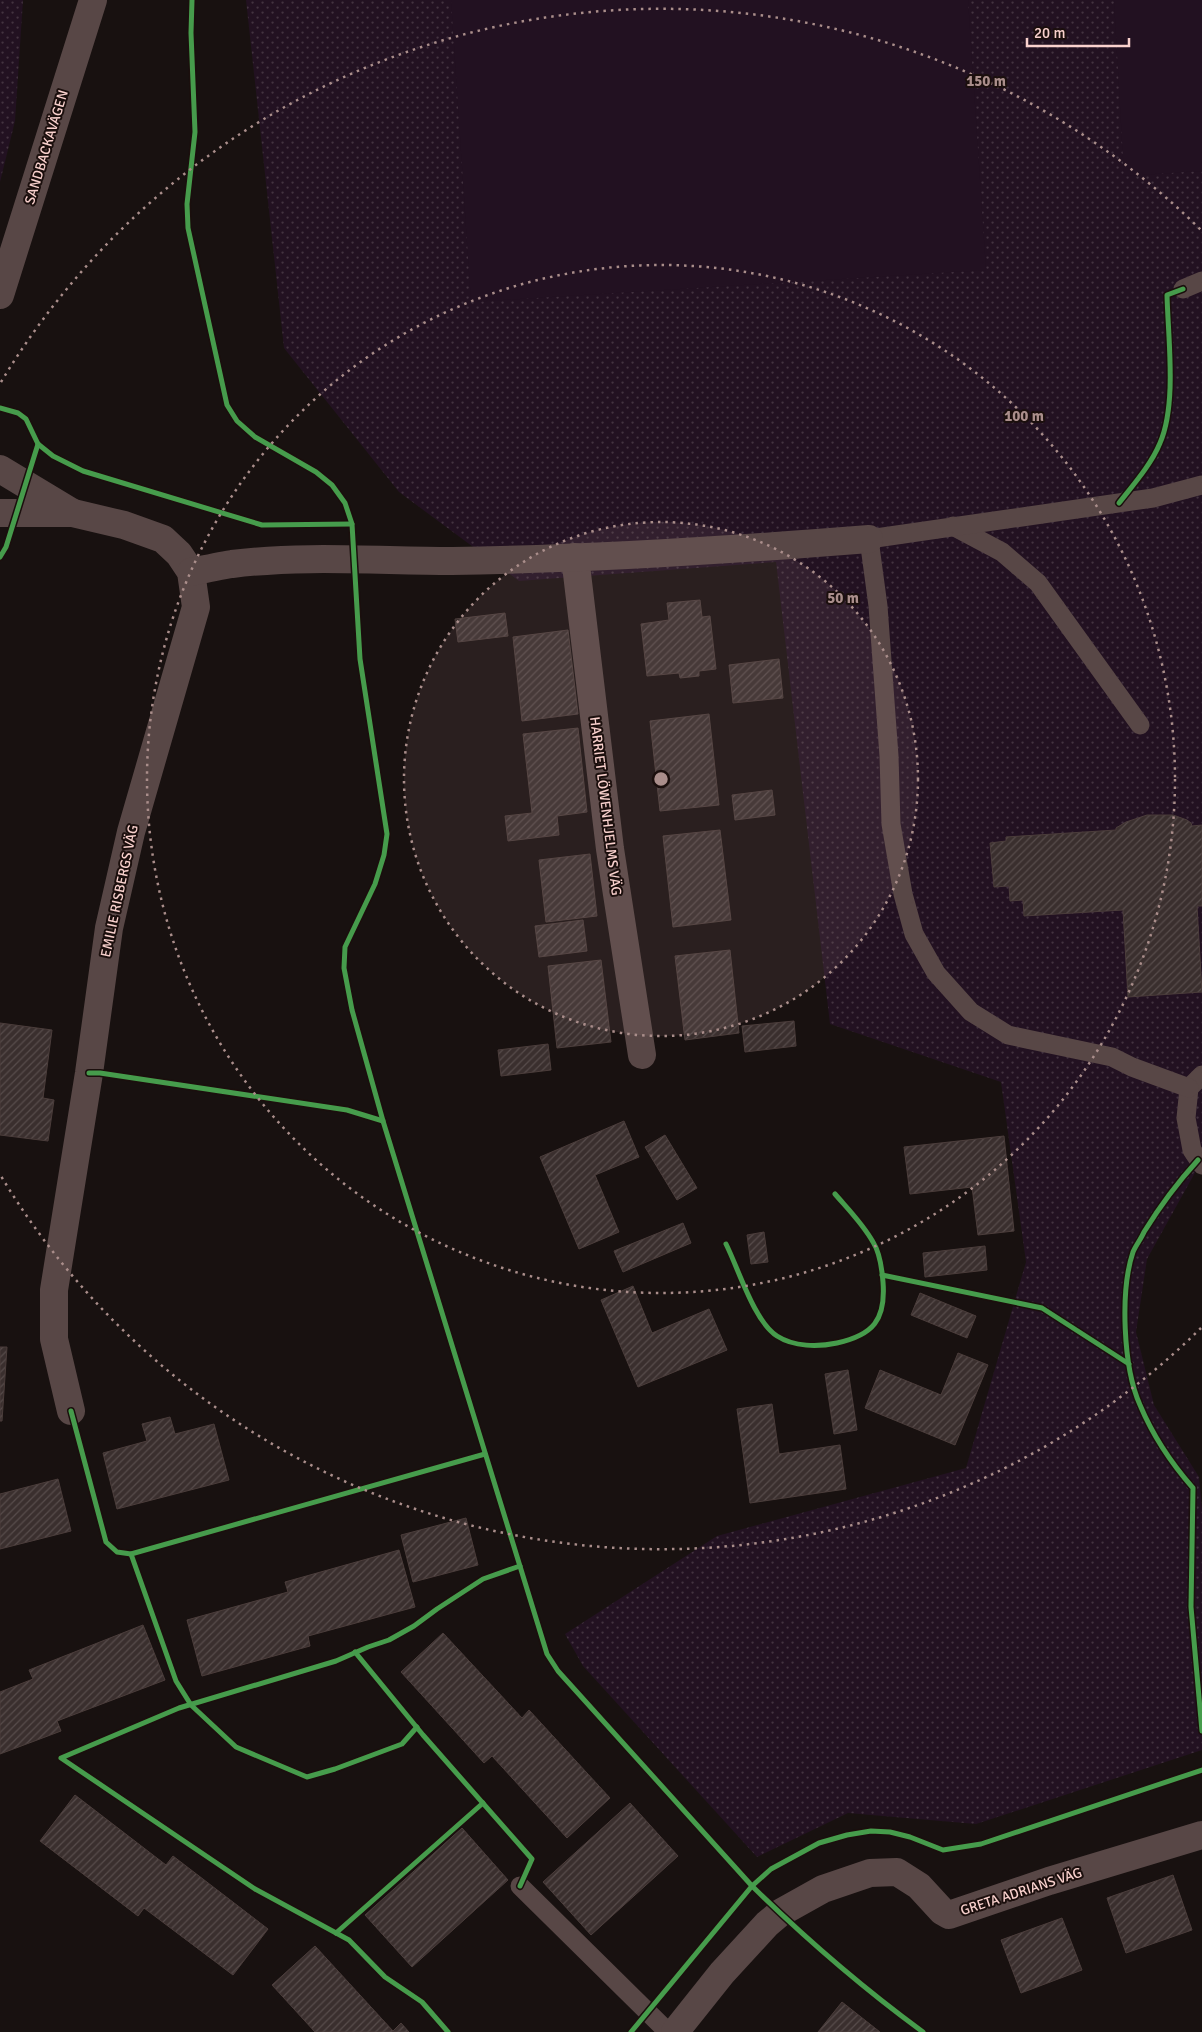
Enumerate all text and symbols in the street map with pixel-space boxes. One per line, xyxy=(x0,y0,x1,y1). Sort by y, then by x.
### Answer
scale bar xyxy=(1027,15,1130,47)
text: 20 m xyxy=(1034,24,1065,42)
text: 150 m xyxy=(966,72,1006,90)
street label: SANDBACKAVÄGEN xyxy=(21,88,72,206)
text: 100 m xyxy=(1004,407,1044,425)
text: 50 m xyxy=(827,589,859,607)
street label: HARRIET LÖWENHJELMS VÄG xyxy=(586,716,625,896)
centre of rings xyxy=(652,770,670,788)
street label: EMILIE RISBERGS VÄG xyxy=(97,823,142,959)
street label: GRETA ADRIANS VÄG xyxy=(958,1864,1084,1919)

